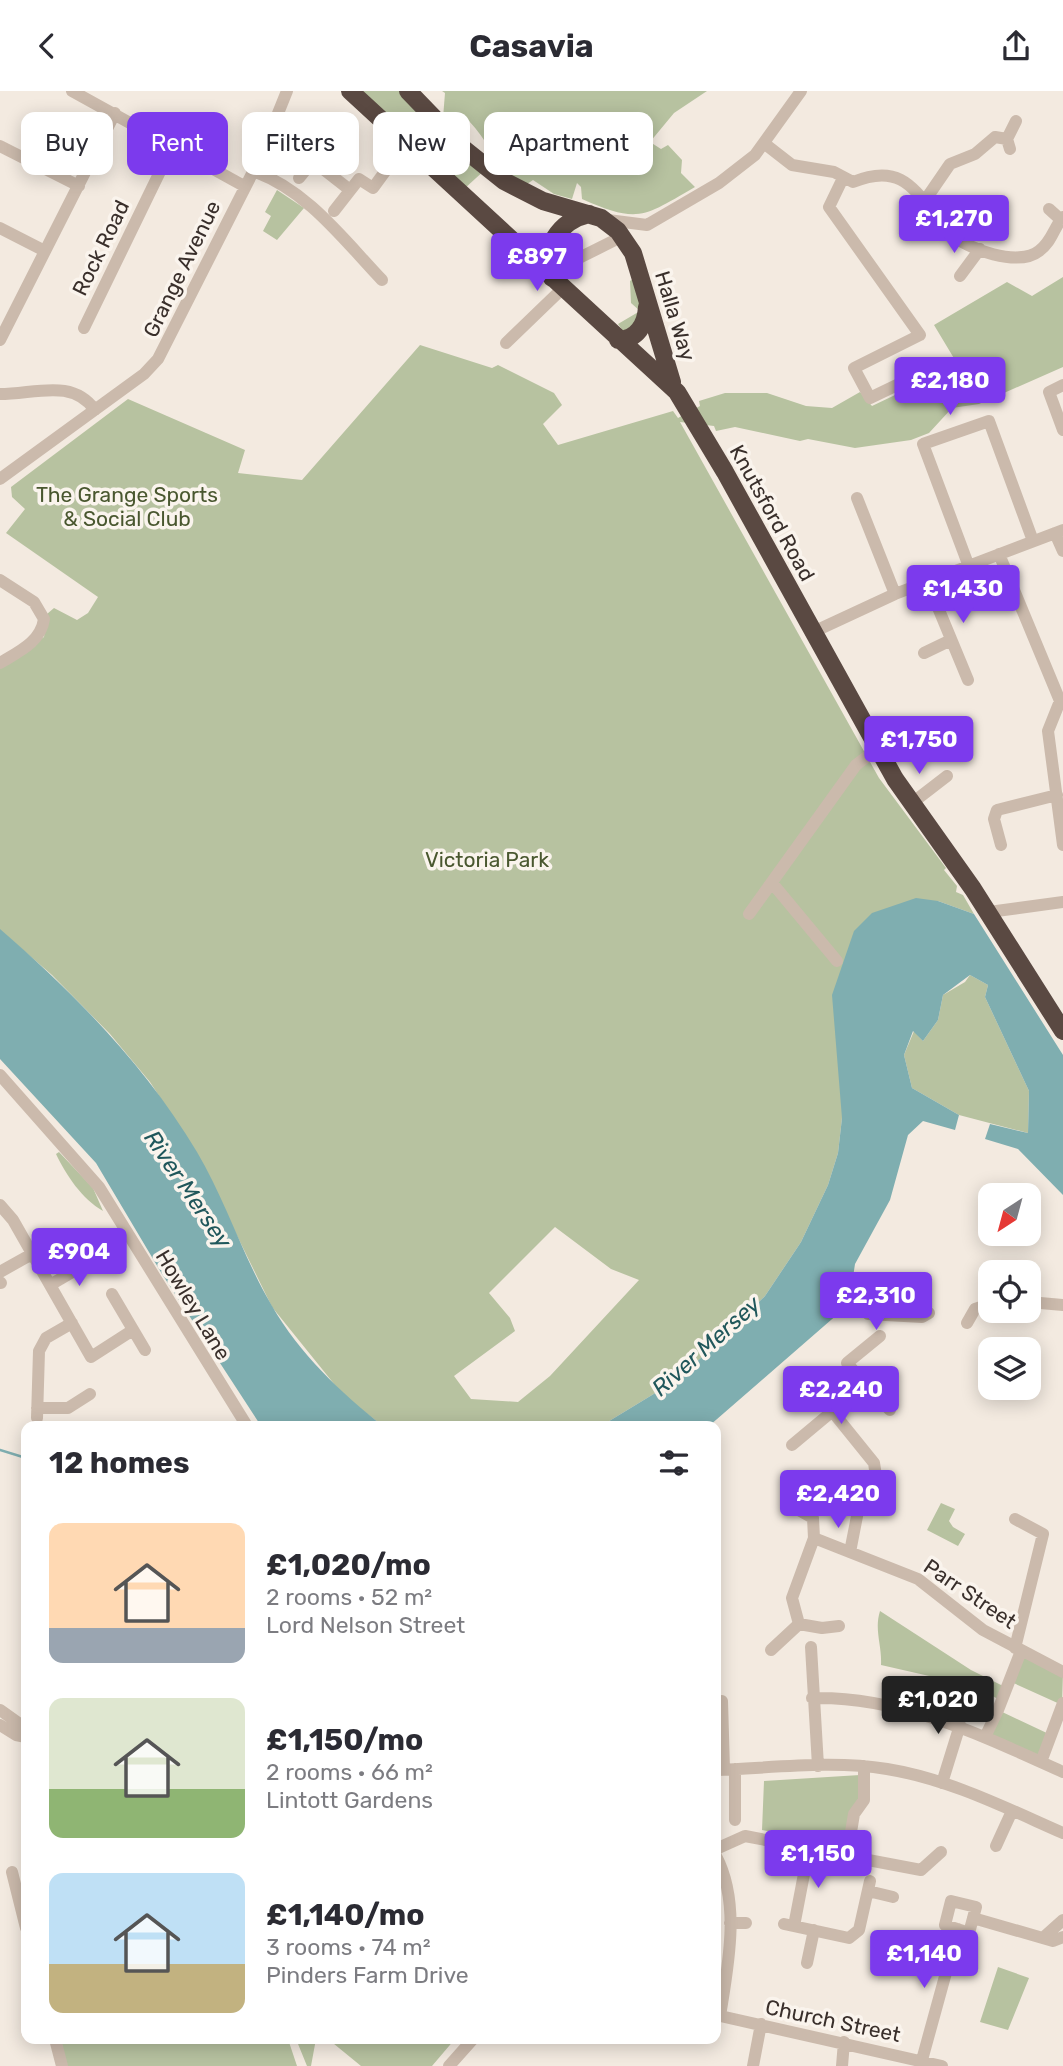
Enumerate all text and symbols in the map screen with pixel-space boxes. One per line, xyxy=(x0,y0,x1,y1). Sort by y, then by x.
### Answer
icon: back xyxy=(28,27,66,65)
text: Casavia xyxy=(469,27,594,65)
icon: share xyxy=(997,27,1035,65)
chip: Buy xyxy=(21,112,113,175)
chip: Rent xyxy=(127,112,228,175)
chip: Filters xyxy=(242,112,359,175)
chip: New xyxy=(373,112,470,175)
chip: Apartment xyxy=(484,112,653,175)
pin: £1,270 xyxy=(897,195,1011,255)
street label: Rock Road xyxy=(67,196,134,299)
street label: Grange Avenue xyxy=(138,196,225,341)
text: £1,270 xyxy=(915,204,993,232)
pin: £897 xyxy=(496,233,578,293)
text: £897 xyxy=(507,242,567,270)
street label: Halla Way xyxy=(650,268,701,364)
pin: £2,180 xyxy=(893,357,1007,417)
text: £2,180 xyxy=(910,366,990,394)
street label: Knutsford Road xyxy=(725,440,820,585)
park label: The Grange Sports & Social Club xyxy=(36,482,218,531)
pin: £1,430 xyxy=(906,566,1020,625)
text: £1,430 xyxy=(923,574,1003,602)
pin: £1,750 xyxy=(862,717,976,776)
text: £1,750 xyxy=(880,725,958,753)
park label: Victoria Park xyxy=(425,847,549,872)
water label: River Mersey xyxy=(138,1125,238,1254)
north arrow xyxy=(978,1183,1041,1246)
map controls xyxy=(978,1183,1041,1400)
pin: £904 xyxy=(38,1229,120,1288)
text: £904 xyxy=(48,1237,110,1265)
street label: Howley Lane xyxy=(151,1245,236,1364)
button: locate xyxy=(978,1260,1041,1323)
pin: £2,310 xyxy=(819,1273,933,1332)
text: £2,310 xyxy=(836,1281,916,1309)
water label: River Mersey xyxy=(646,1289,767,1402)
button: layers xyxy=(978,1337,1041,1400)
pin: £2,240 xyxy=(784,1367,898,1426)
text: £2,240 xyxy=(799,1375,883,1403)
icon: filters xyxy=(655,1444,693,1482)
text: 12 homes xyxy=(49,1445,190,1481)
pin: £2,420 xyxy=(781,1471,895,1530)
text: £2,420 xyxy=(796,1479,880,1507)
text: £1,020/mo xyxy=(266,1547,431,1583)
icon: home xyxy=(105,1551,189,1635)
street label: Parr Street xyxy=(919,1554,1021,1634)
text: 2 rooms · 52 m² xyxy=(266,1583,432,1611)
text: Lord Nelson Street xyxy=(266,1611,465,1639)
pin: £1,020 xyxy=(881,1677,995,1736)
text: £1,020 xyxy=(898,1685,978,1713)
text: £1,150/mo xyxy=(266,1722,423,1758)
icon: home xyxy=(105,1726,189,1810)
text: 2 rooms · 66 m² xyxy=(266,1758,433,1786)
text: Lintott Gardens xyxy=(266,1786,433,1814)
pin: £1,150 xyxy=(761,1831,875,1890)
text: £1,150 xyxy=(781,1839,855,1867)
text: £1,140/mo xyxy=(266,1897,425,1933)
icon: home xyxy=(105,1901,189,1985)
pin: £1,140 xyxy=(867,1931,981,1990)
text: 3 rooms · 74 m² xyxy=(266,1933,431,1961)
text: £1,140 xyxy=(886,1939,962,1967)
text: Pinders Farm Drive xyxy=(266,1961,469,1989)
street label: Church Street xyxy=(763,1994,903,2047)

